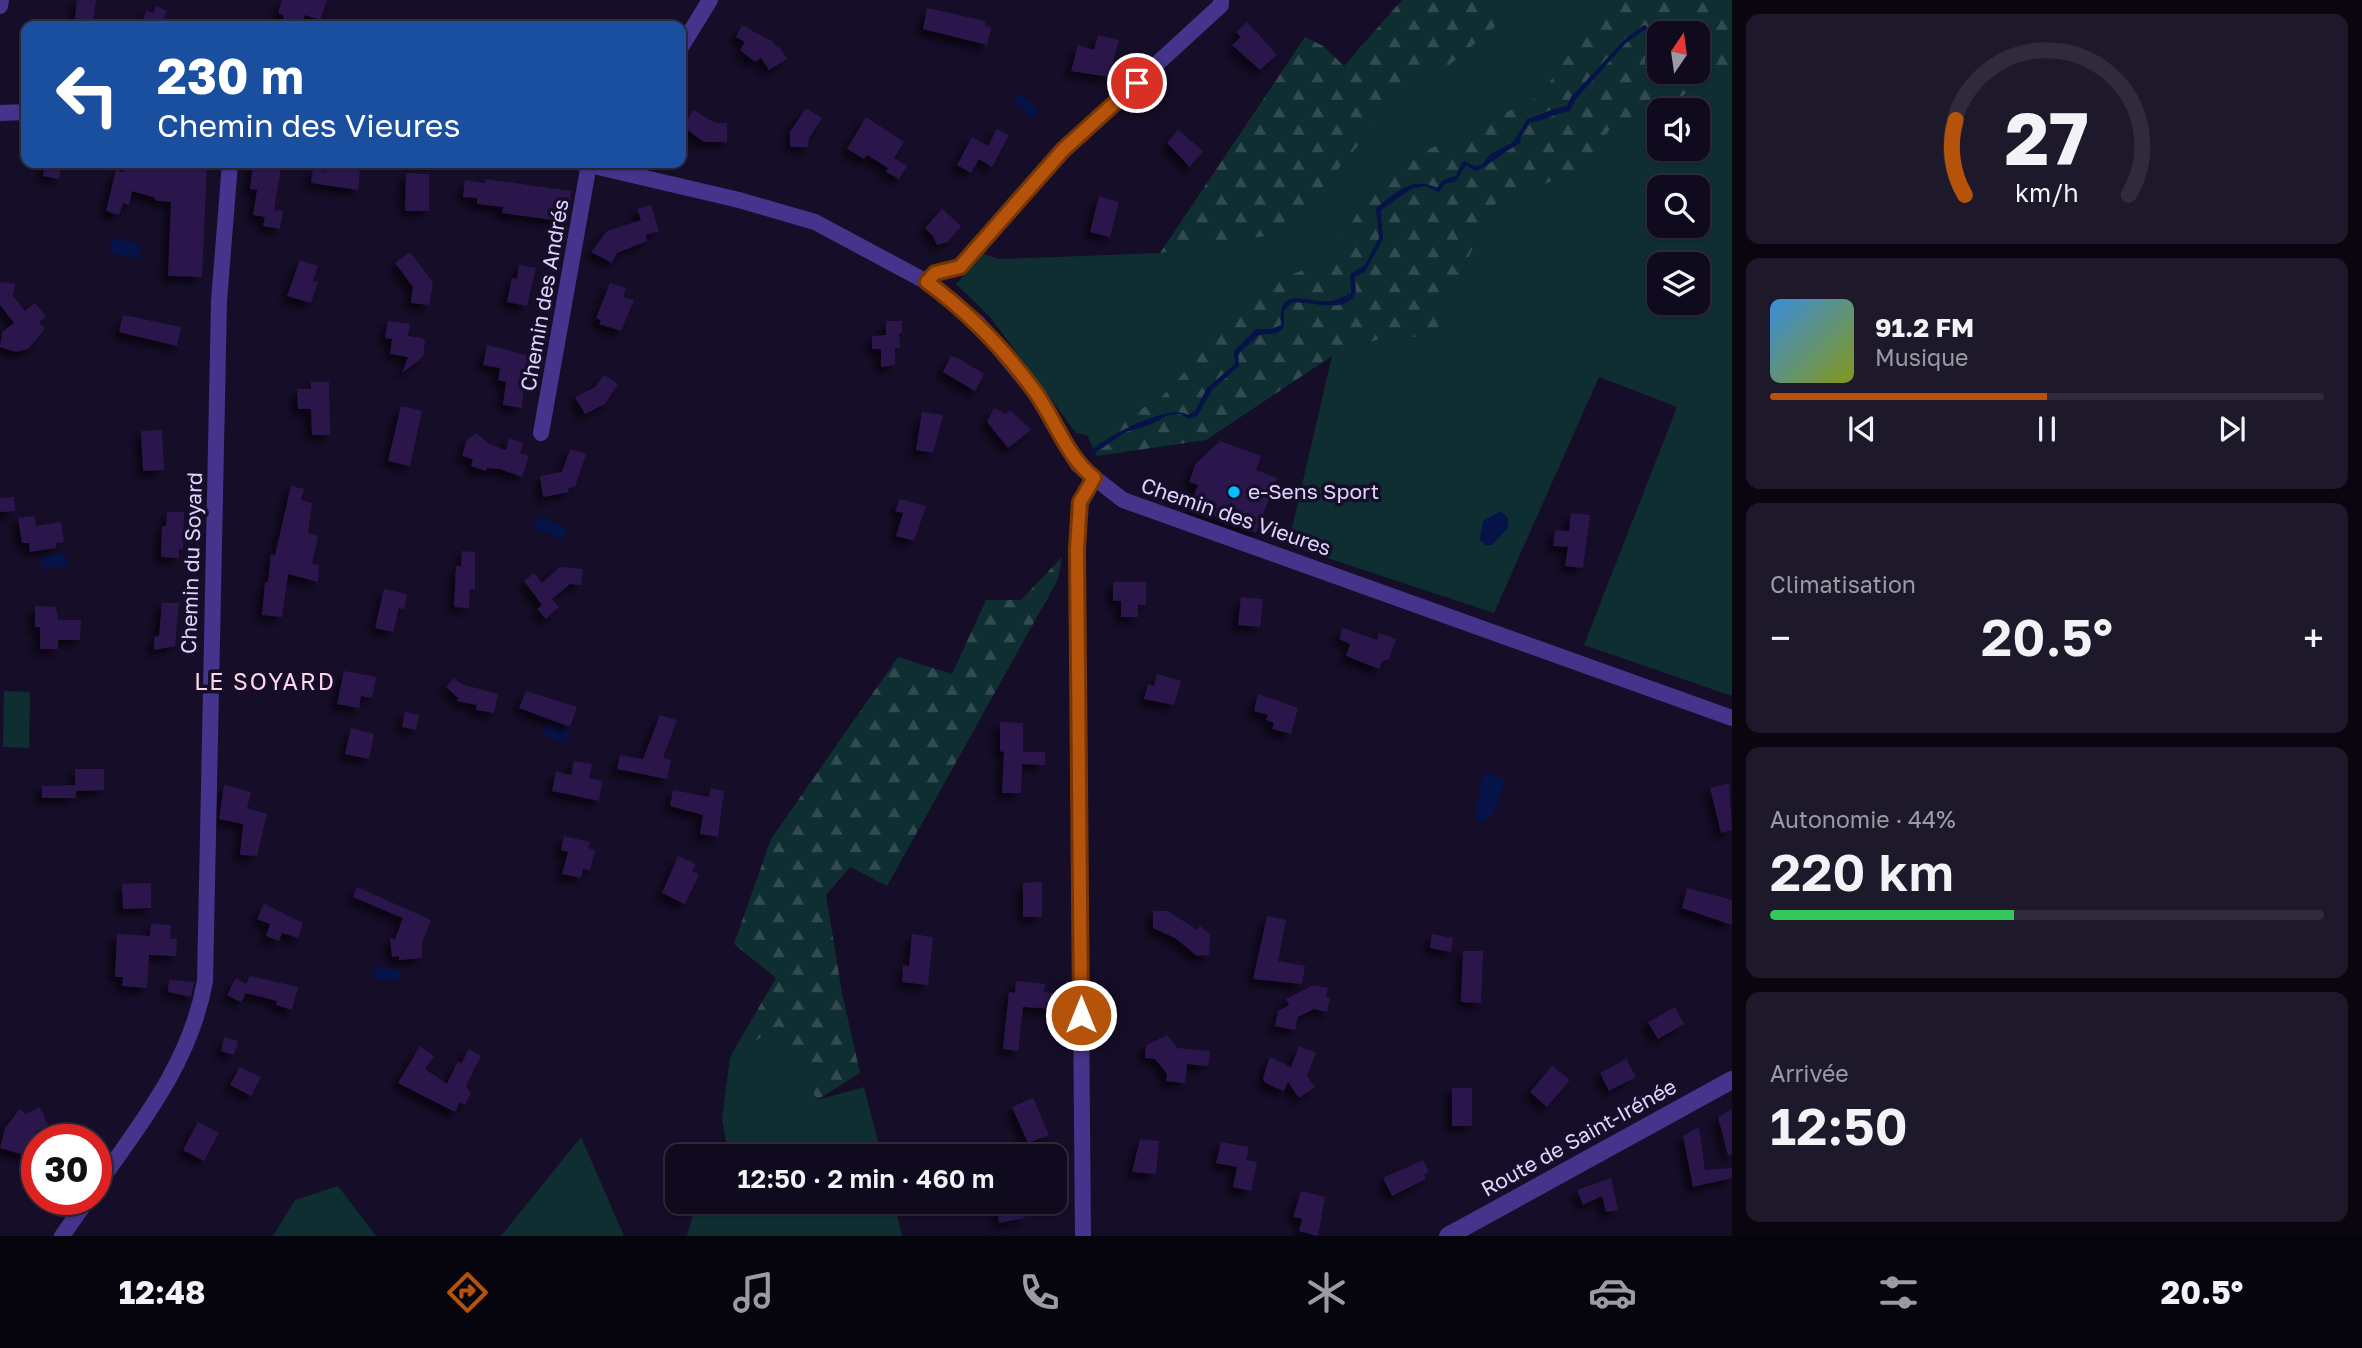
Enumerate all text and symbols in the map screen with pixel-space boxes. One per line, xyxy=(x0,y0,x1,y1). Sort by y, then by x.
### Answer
north arrow xyxy=(1647,21,1710,84)
map controls xyxy=(1647,21,1710,315)
text: 230 m xyxy=(157,46,304,105)
icon: left xyxy=(42,49,133,140)
pin xyxy=(1107,53,1167,113)
icon: arrive xyxy=(1118,64,1156,102)
text: 27 xyxy=(2005,95,2089,182)
button: sound xyxy=(1647,98,1710,161)
text: Chemin des Vieures xyxy=(157,106,460,144)
button: search xyxy=(1647,175,1710,238)
text: km/h xyxy=(2015,177,2079,208)
street label: Chemin des Andrés xyxy=(514,197,574,393)
button: layers xyxy=(1647,252,1710,315)
text: 91.2 FM xyxy=(1875,312,1974,343)
text: Musique xyxy=(1875,343,1968,371)
icon: previous xyxy=(1843,410,1881,448)
icon: pause xyxy=(2028,410,2066,448)
icon: next xyxy=(2213,410,2251,448)
street label: Chemin du Soyard xyxy=(175,471,207,654)
street label: Chemin des Vieures xyxy=(1138,471,1335,561)
place label: e-Sens Sport xyxy=(1248,478,1379,504)
marker: e-Sens Sport xyxy=(1226,484,1242,500)
text: Climatisation xyxy=(1770,570,1916,598)
text: 20.5° xyxy=(1981,605,2113,667)
text: − xyxy=(1770,615,1791,660)
text: + xyxy=(2303,615,2324,660)
district label: LE SOYARD xyxy=(194,667,336,695)
text: Autonomie · 44% xyxy=(1770,805,1955,833)
text: 220 km xyxy=(1770,840,1954,902)
position arrow xyxy=(1044,978,1118,1052)
text: Arrivée xyxy=(1770,1059,1849,1087)
street label: Route de Saint-Irénée xyxy=(1476,1073,1681,1202)
text: 12:50 xyxy=(1770,1094,1908,1156)
speed limit sign: 30 xyxy=(21,1124,112,1215)
text: 12:50 · 2 min · 460 m xyxy=(737,1163,995,1194)
icon: directions xyxy=(443,1268,492,1317)
icon: music xyxy=(729,1268,778,1317)
icon: phone xyxy=(1015,1268,1064,1317)
icon: climate xyxy=(1302,1268,1351,1317)
icon: car xyxy=(1588,1268,1637,1317)
icon: filters xyxy=(1874,1268,1923,1317)
text: 12:48 xyxy=(119,1273,205,1311)
text: 20.5° xyxy=(2161,1273,2243,1311)

